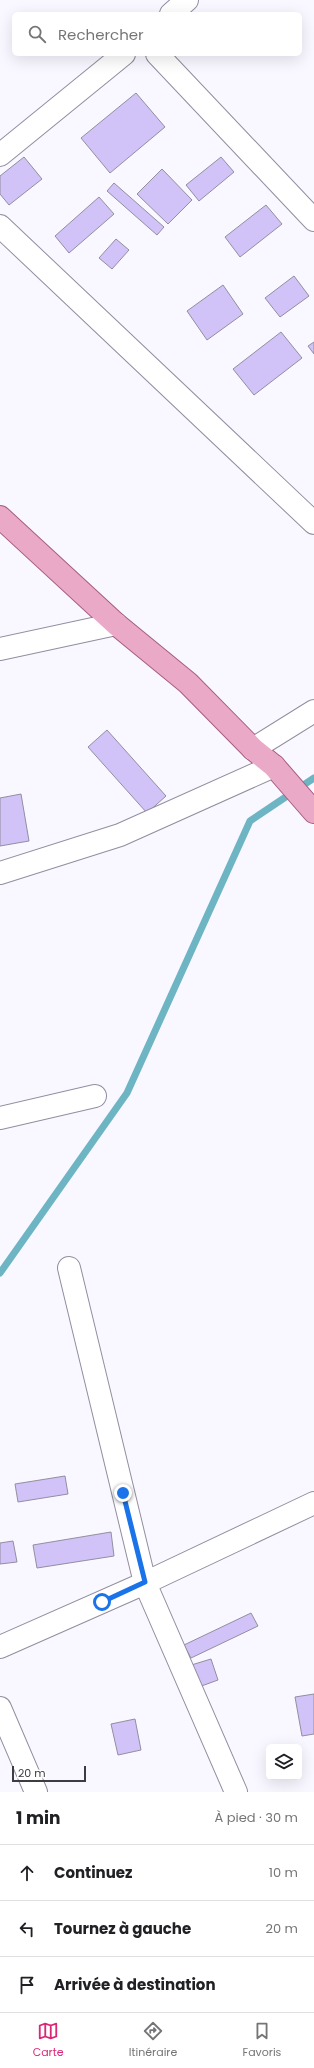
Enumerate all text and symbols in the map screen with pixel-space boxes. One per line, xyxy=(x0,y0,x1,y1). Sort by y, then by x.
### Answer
search box xyxy=(12,12,302,56)
icon: search xyxy=(26,23,48,45)
text: Rechercher xyxy=(58,24,144,45)
route end xyxy=(114,1484,132,1502)
route start xyxy=(93,1593,111,1611)
map controls xyxy=(266,1744,302,1780)
button: layers xyxy=(266,1744,302,1780)
scale bar xyxy=(12,1764,86,1783)
text: 20 m xyxy=(18,1765,46,1781)
text: 1 min xyxy=(16,1806,60,1830)
text: À pied · 30 m xyxy=(215,1808,298,1827)
icon: ahead xyxy=(16,1862,38,1884)
text: Continuez xyxy=(54,1862,133,1883)
text: 10 m xyxy=(269,1863,298,1882)
icon: left xyxy=(16,1918,38,1940)
text: Tournez à gauche xyxy=(54,1918,191,1939)
text: 20 m xyxy=(265,1919,298,1938)
icon: arrive xyxy=(16,1974,38,1996)
text: Arrivée à destination xyxy=(54,1974,216,1995)
tab: Carte xyxy=(33,2020,64,2061)
tab: Itinéraire xyxy=(129,2020,177,2061)
tab: Favoris xyxy=(243,2020,281,2061)

